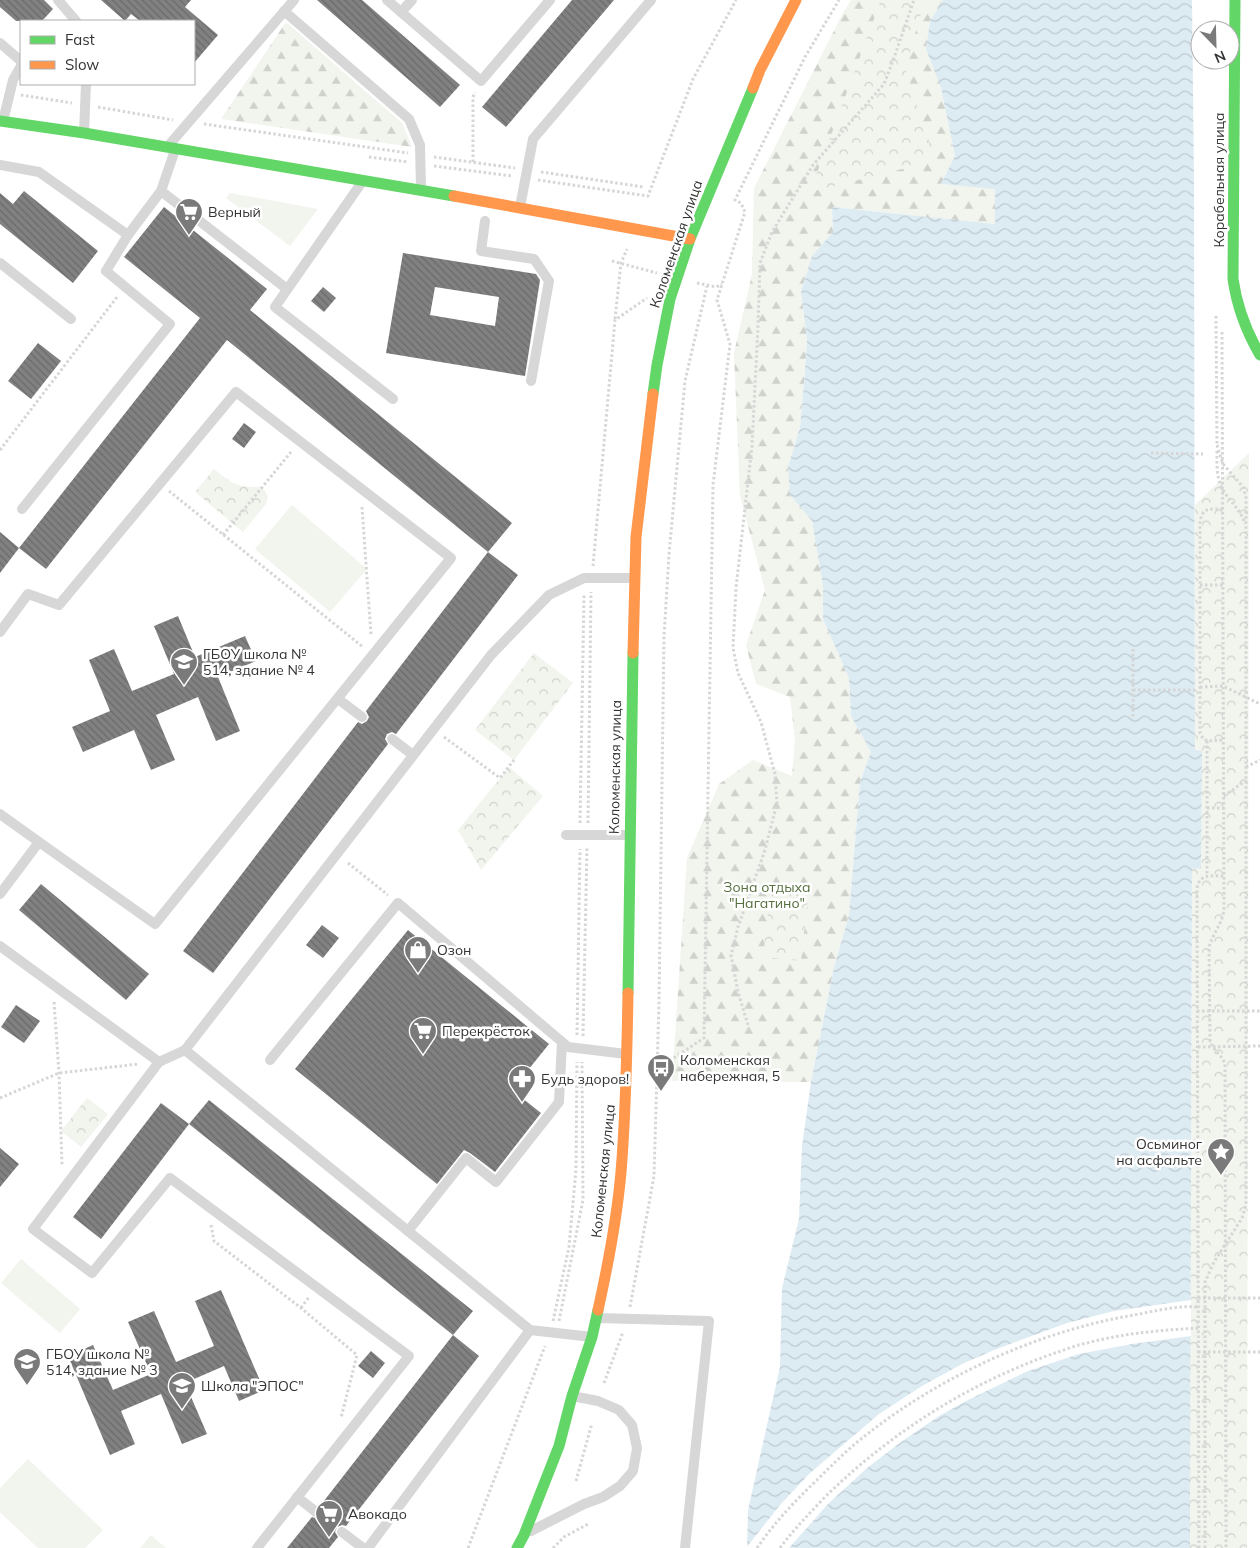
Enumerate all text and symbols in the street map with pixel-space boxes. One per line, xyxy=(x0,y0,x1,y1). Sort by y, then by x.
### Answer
legend xyxy=(20,20,195,85)
north arrow xyxy=(1190,20,1240,70)
text: Fast xyxy=(65,30,95,49)
text: N xyxy=(1212,47,1228,67)
text: Slow xyxy=(65,55,99,74)
street label: Корабельная улица xyxy=(1210,112,1228,248)
street label: Коломенская улица xyxy=(646,178,706,310)
supermarket icon: Верный xyxy=(174,197,204,236)
place label: Верный xyxy=(208,203,261,221)
place label: ГБОУ школа № 514, здание № 4 xyxy=(203,645,315,679)
school or university icon: ГБОУ школа № 514, здание № 4 xyxy=(169,647,199,686)
street label: Коломенская улица xyxy=(605,700,625,834)
park label: Зона отдыха "Нагатино" xyxy=(723,878,811,912)
shop icon: Озон xyxy=(403,935,433,974)
place label: Озон xyxy=(437,941,471,959)
supermarket icon: Перекрёсток xyxy=(408,1016,438,1055)
place label: Перекрёсток xyxy=(442,1022,530,1040)
place label: Коломенская набережная, 5 xyxy=(680,1051,780,1085)
bus stop icon: Коломенская набережная, 5 xyxy=(646,1053,676,1092)
pharmacy icon: Будь здоров! xyxy=(507,1064,537,1103)
place label: Будь здоров! xyxy=(541,1070,629,1088)
street label: Коломенская улица xyxy=(587,1103,619,1239)
place label: Осьминог на асфальте xyxy=(1116,1135,1203,1169)
place icon: Осьминог на асфальте xyxy=(1206,1137,1236,1176)
place label: ГБОУ школа № 514, здание № 3 xyxy=(46,1345,158,1379)
school or university icon: ГБОУ школа № 514, здание № 3 xyxy=(12,1347,42,1386)
school or university icon: Школа "ЭПОС" xyxy=(167,1371,197,1410)
place label: Школа "ЭПОС" xyxy=(201,1377,304,1395)
supermarket icon: Авокадо xyxy=(314,1499,344,1538)
place label: Авокадо xyxy=(348,1505,407,1523)

